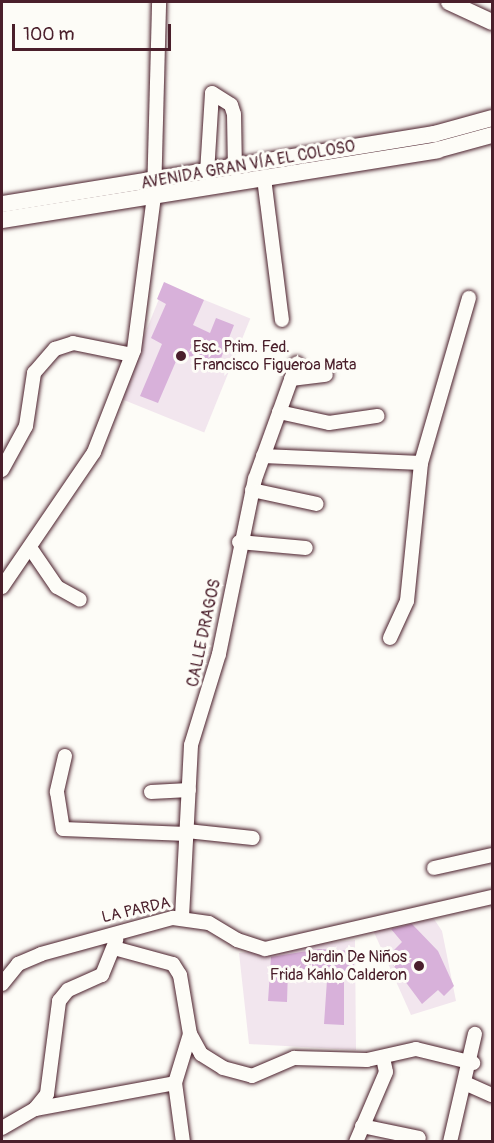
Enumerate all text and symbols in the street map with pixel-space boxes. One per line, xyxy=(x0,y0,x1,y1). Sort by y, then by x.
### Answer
scale bar xyxy=(15,12,174,50)
text: 100 m xyxy=(23,23,75,46)
street label: AVENIDA GRAN VÍA EL COLOSO xyxy=(139,137,357,193)
place label: Esc. Prim. Fed. Francisco Figueroa Mata xyxy=(193,337,356,375)
marker: Esc. Prim. Fed. Francisco Figueroa Mata xyxy=(174,349,188,363)
street label: CALLE DRAGOS xyxy=(183,577,225,689)
street label: LA PARDA xyxy=(100,893,172,927)
place label: Jardin De Niños Frida Kahlo Calderon xyxy=(270,947,407,985)
marker: Jardin De Niños Frida Kahlo Calderon xyxy=(412,959,426,973)

